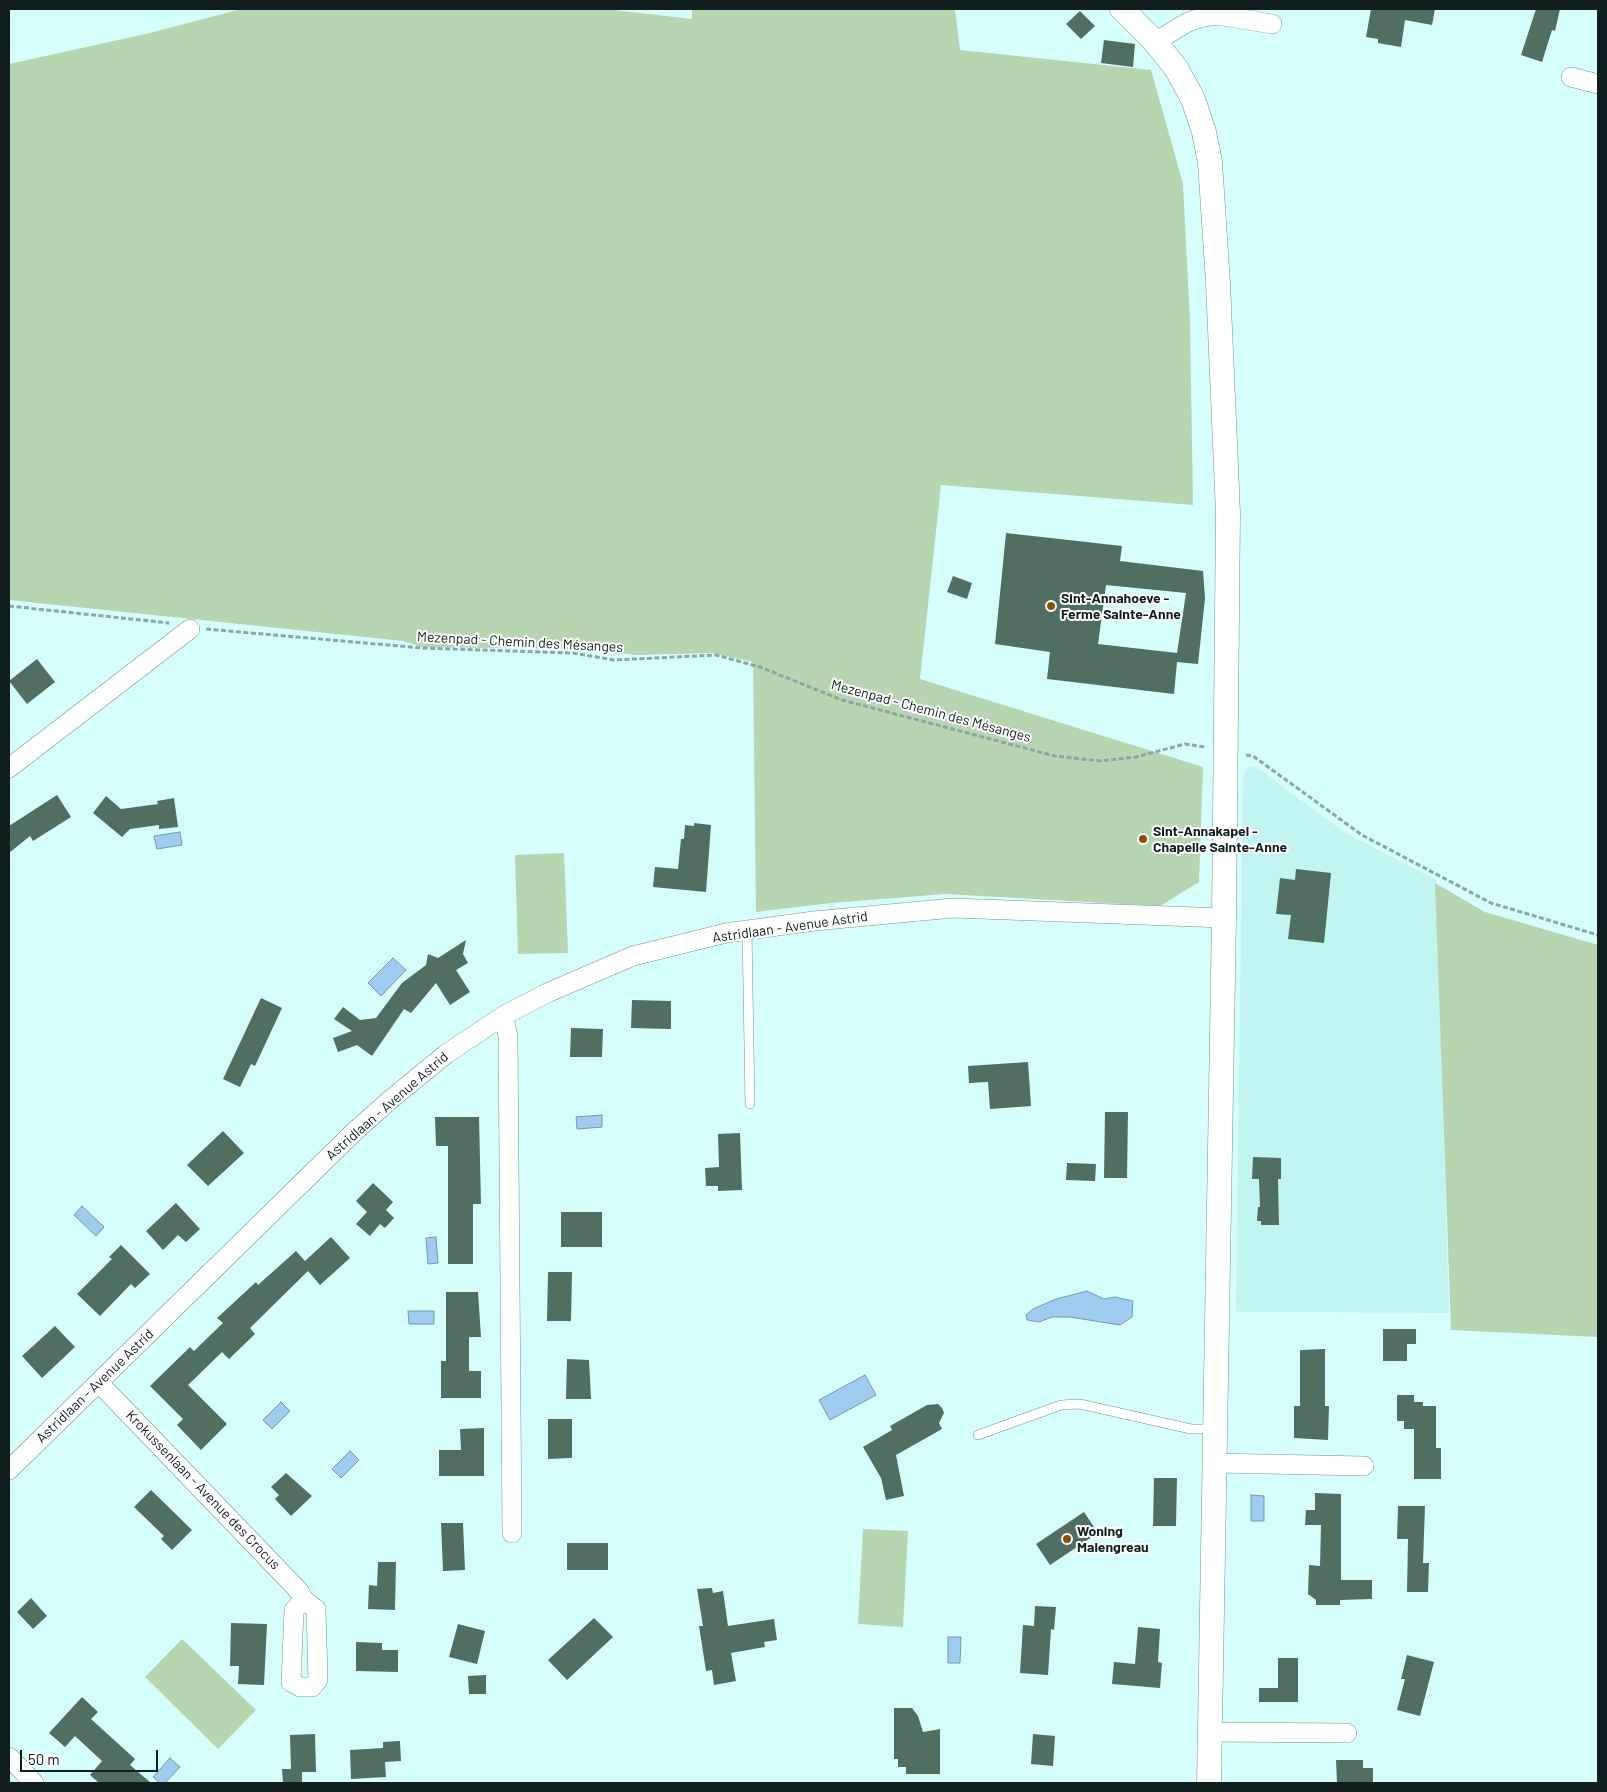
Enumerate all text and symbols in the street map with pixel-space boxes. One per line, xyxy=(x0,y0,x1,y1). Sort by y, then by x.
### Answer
place label: Sint-Annahoeve - Ferme Sainte-Anne xyxy=(1061,590,1181,622)
marker: Sint-Annahoeve - Ferme Sainte-Anne xyxy=(1045,600,1057,612)
street label: Mezenpad - Chemin des Mésanges xyxy=(417,628,623,656)
street label: Mezenpad - Chemin des Mésanges xyxy=(829,676,1033,746)
place label: Sint-Annakapel - Chapelle Sainte-Anne xyxy=(1153,823,1287,856)
marker: Sint-Annakapel - Chapelle Sainte-Anne xyxy=(1137,833,1149,845)
street label: Astridlaan - Avenue Astrid xyxy=(711,908,869,946)
street label: Astridlaan - Avenue Astrid xyxy=(322,1048,452,1164)
street label: Astridlaan - Avenue Astrid xyxy=(33,1326,157,1446)
street label: Krokussenlaan - Avenue des Crocus xyxy=(122,1407,284,1573)
place label: Woning Malengreau xyxy=(1077,1523,1149,1555)
marker: Woning Malengreau xyxy=(1061,1533,1073,1545)
scale bar xyxy=(22,1740,160,1772)
text: 50 m xyxy=(28,1750,60,1768)

